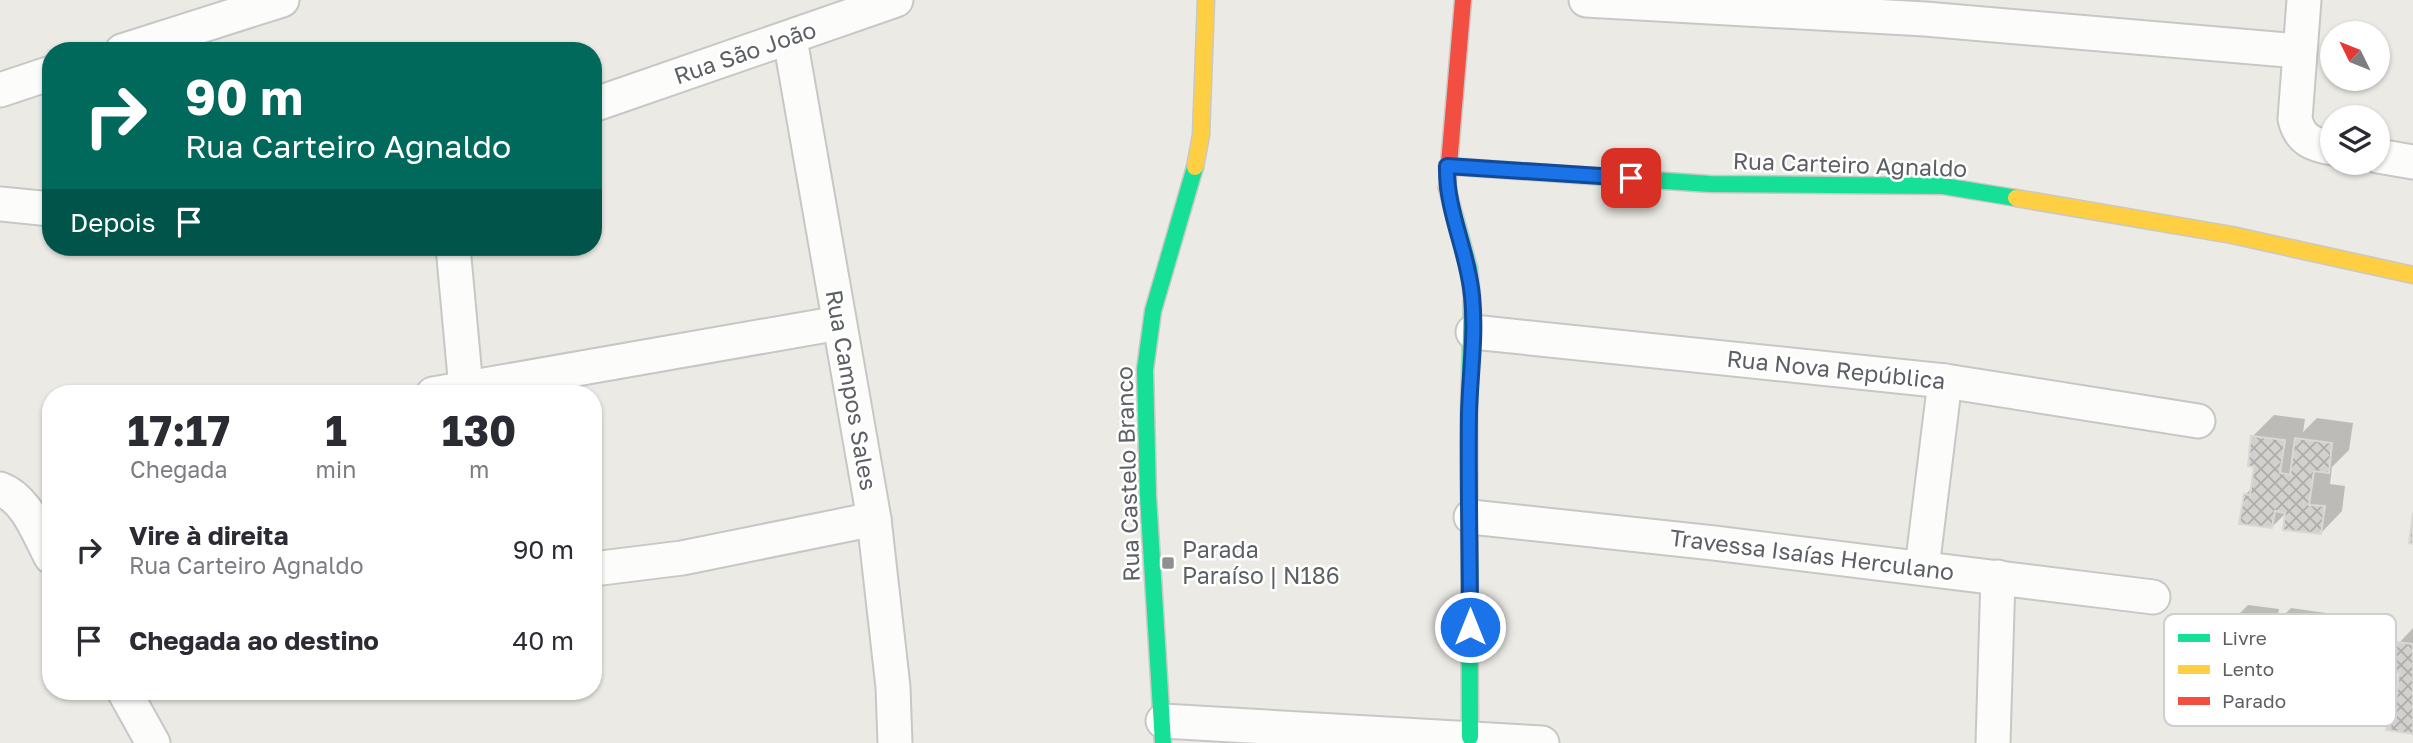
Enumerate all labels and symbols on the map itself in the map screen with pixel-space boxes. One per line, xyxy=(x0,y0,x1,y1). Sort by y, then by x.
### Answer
street label: Rua São João xyxy=(670,15,819,89)
north arrow xyxy=(2320,21,2390,91)
street label: Rua Carteiro Agnaldo xyxy=(1732,146,1968,182)
pin xyxy=(1601,148,1661,208)
street label: Rua Campos Sales xyxy=(821,287,883,492)
street label: Rua Nova República xyxy=(1725,344,1947,394)
street label: Rua Castelo Branco xyxy=(1109,366,1145,582)
street label: Travessa Isaías Herculano xyxy=(1668,523,1956,585)
place label: Parada Paraíso | N186 xyxy=(1182,535,1340,589)
marker: Parada Paraíso | N186 xyxy=(1160,555,1176,571)
position arrow xyxy=(1433,590,1507,664)
legend xyxy=(2164,614,2396,726)
text: Livre xyxy=(2222,626,2267,649)
text: Lento xyxy=(2222,657,2274,680)
text: Parado xyxy=(2222,689,2286,712)

